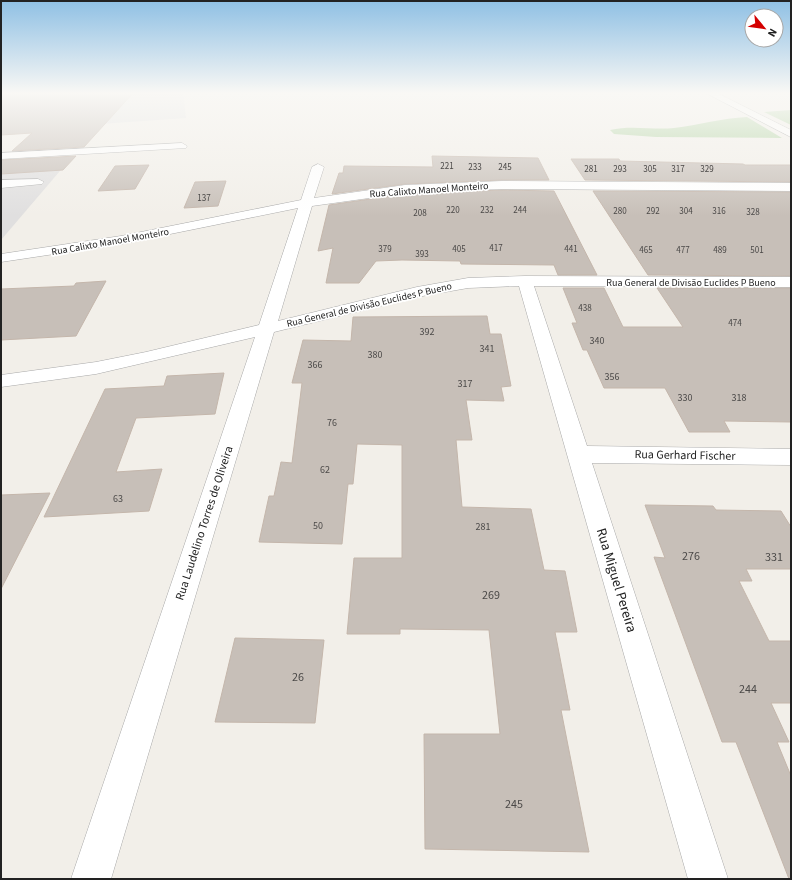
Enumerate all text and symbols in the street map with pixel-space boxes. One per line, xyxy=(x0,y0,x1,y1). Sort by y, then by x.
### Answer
north arrow xyxy=(744,8,784,48)
text: N xyxy=(764,26,781,39)
house number: 221 xyxy=(440,160,454,173)
house number: 233 xyxy=(468,161,482,174)
house number: 245 xyxy=(498,161,512,174)
house number: 281 xyxy=(584,163,598,176)
house number: 293 xyxy=(613,163,627,176)
house number: 305 xyxy=(643,163,657,176)
house number: 317 xyxy=(671,163,685,176)
house number: 329 xyxy=(700,163,714,176)
street label: Rua Calixto Manoel Monteiro xyxy=(369,179,489,201)
house number: 137 xyxy=(197,192,211,205)
house number: 220 xyxy=(446,204,460,217)
house number: 232 xyxy=(480,204,494,217)
house number: 244 xyxy=(513,204,527,217)
house number: 280 xyxy=(613,205,627,218)
house number: 292 xyxy=(646,205,660,218)
house number: 304 xyxy=(679,205,693,218)
house number: 316 xyxy=(712,205,726,218)
house number: 328 xyxy=(746,206,760,219)
house number: 208 xyxy=(413,207,427,220)
street label: Rua Calixto Manoel Monteiro xyxy=(50,225,170,259)
house number: 417 xyxy=(489,242,503,255)
house number: 379 xyxy=(378,243,392,256)
house number: 405 xyxy=(452,243,466,256)
house number: 441 xyxy=(564,243,578,256)
house number: 465 xyxy=(639,244,653,257)
house number: 477 xyxy=(676,244,690,257)
house number: 489 xyxy=(713,244,727,257)
house number: 501 xyxy=(750,244,764,257)
house number: 393 xyxy=(415,248,429,261)
street label: Rua General de Divisão Euclides P Bueno xyxy=(606,276,776,290)
street label: Rua General de Divisão Euclides P Bueno xyxy=(285,279,453,331)
house number: 438 xyxy=(578,302,592,315)
house number: 474 xyxy=(728,317,742,330)
house number: 392 xyxy=(420,325,434,339)
house number: 340 xyxy=(590,334,604,348)
house number: 341 xyxy=(480,342,494,356)
house number: 380 xyxy=(368,348,382,362)
house number: 366 xyxy=(308,358,322,372)
house number: 356 xyxy=(605,370,619,384)
house number: 317 xyxy=(458,377,472,391)
house number: 330 xyxy=(678,391,692,405)
house number: 318 xyxy=(732,391,746,405)
house number: 76 xyxy=(327,416,337,430)
street label: Rua Laudelino Torres de Oliveira xyxy=(171,444,238,603)
street label: Rua Gerhard Fischer xyxy=(634,446,736,465)
house number: 62 xyxy=(320,463,330,477)
house number: 63 xyxy=(113,492,123,506)
house number: 50 xyxy=(313,519,323,533)
house number: 281 xyxy=(476,520,490,534)
street label: Rua Miguel Pereira xyxy=(591,526,641,635)
house number: 276 xyxy=(682,548,700,565)
house number: 331 xyxy=(765,549,783,566)
house number: 269 xyxy=(482,587,500,604)
house number: 26 xyxy=(292,669,304,686)
house number: 244 xyxy=(739,681,757,698)
house number: 245 xyxy=(505,796,523,813)

